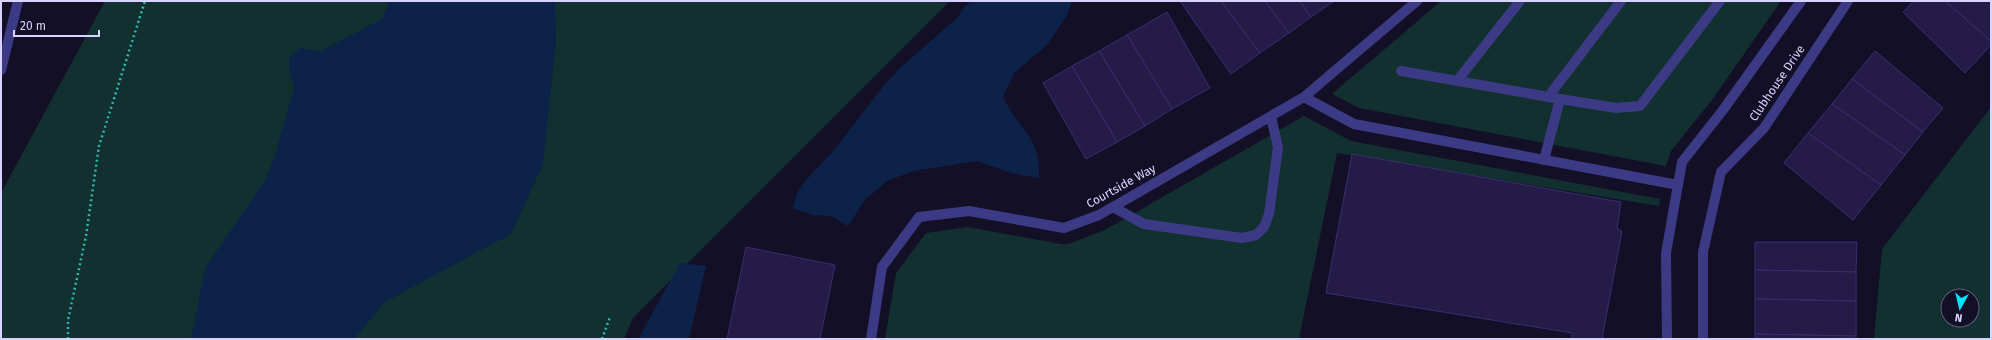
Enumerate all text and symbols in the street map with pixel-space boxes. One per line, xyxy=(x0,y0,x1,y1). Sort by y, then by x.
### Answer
scale bar xyxy=(14,12,99,38)
text: 20 m xyxy=(20,19,46,33)
street label: Clubhouse Drive xyxy=(1746,42,1808,124)
street label: Courtside Way xyxy=(1084,161,1158,211)
north arrow xyxy=(1940,288,1980,328)
text: N xyxy=(1954,310,1963,324)

